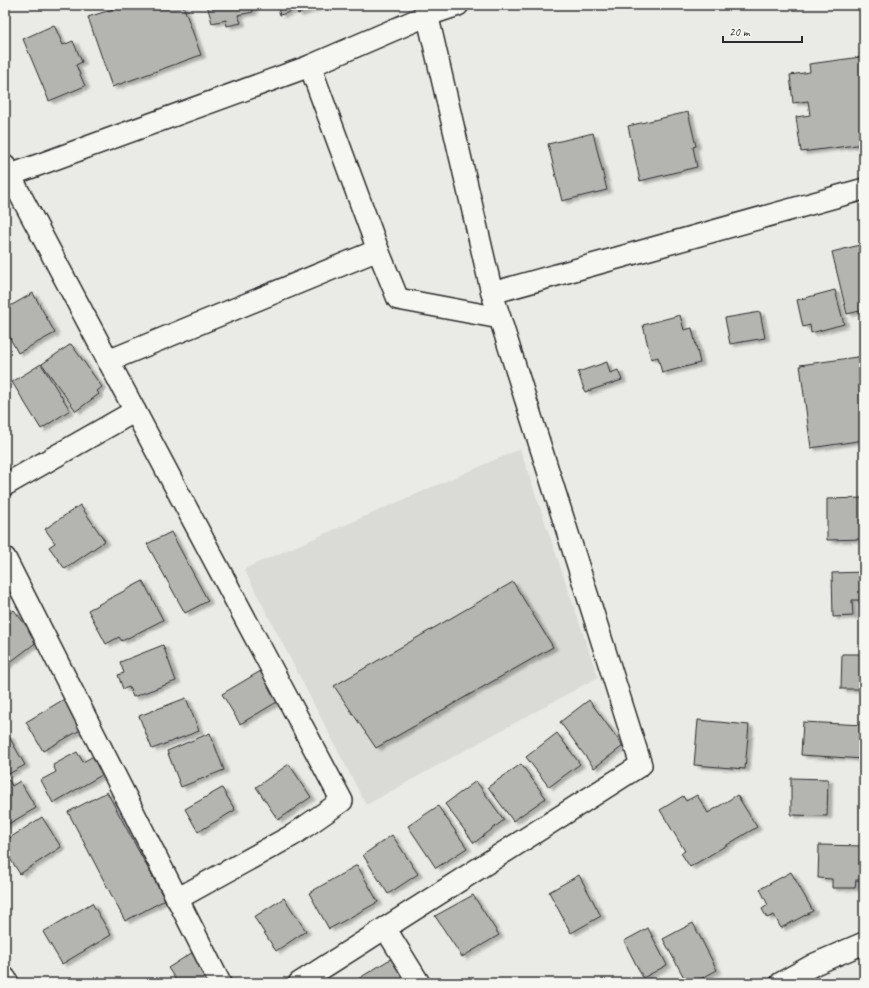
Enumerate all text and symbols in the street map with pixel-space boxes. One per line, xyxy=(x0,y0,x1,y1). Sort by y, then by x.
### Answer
scale bar xyxy=(723,18,802,44)
text: 20 m xyxy=(729,24,751,40)

